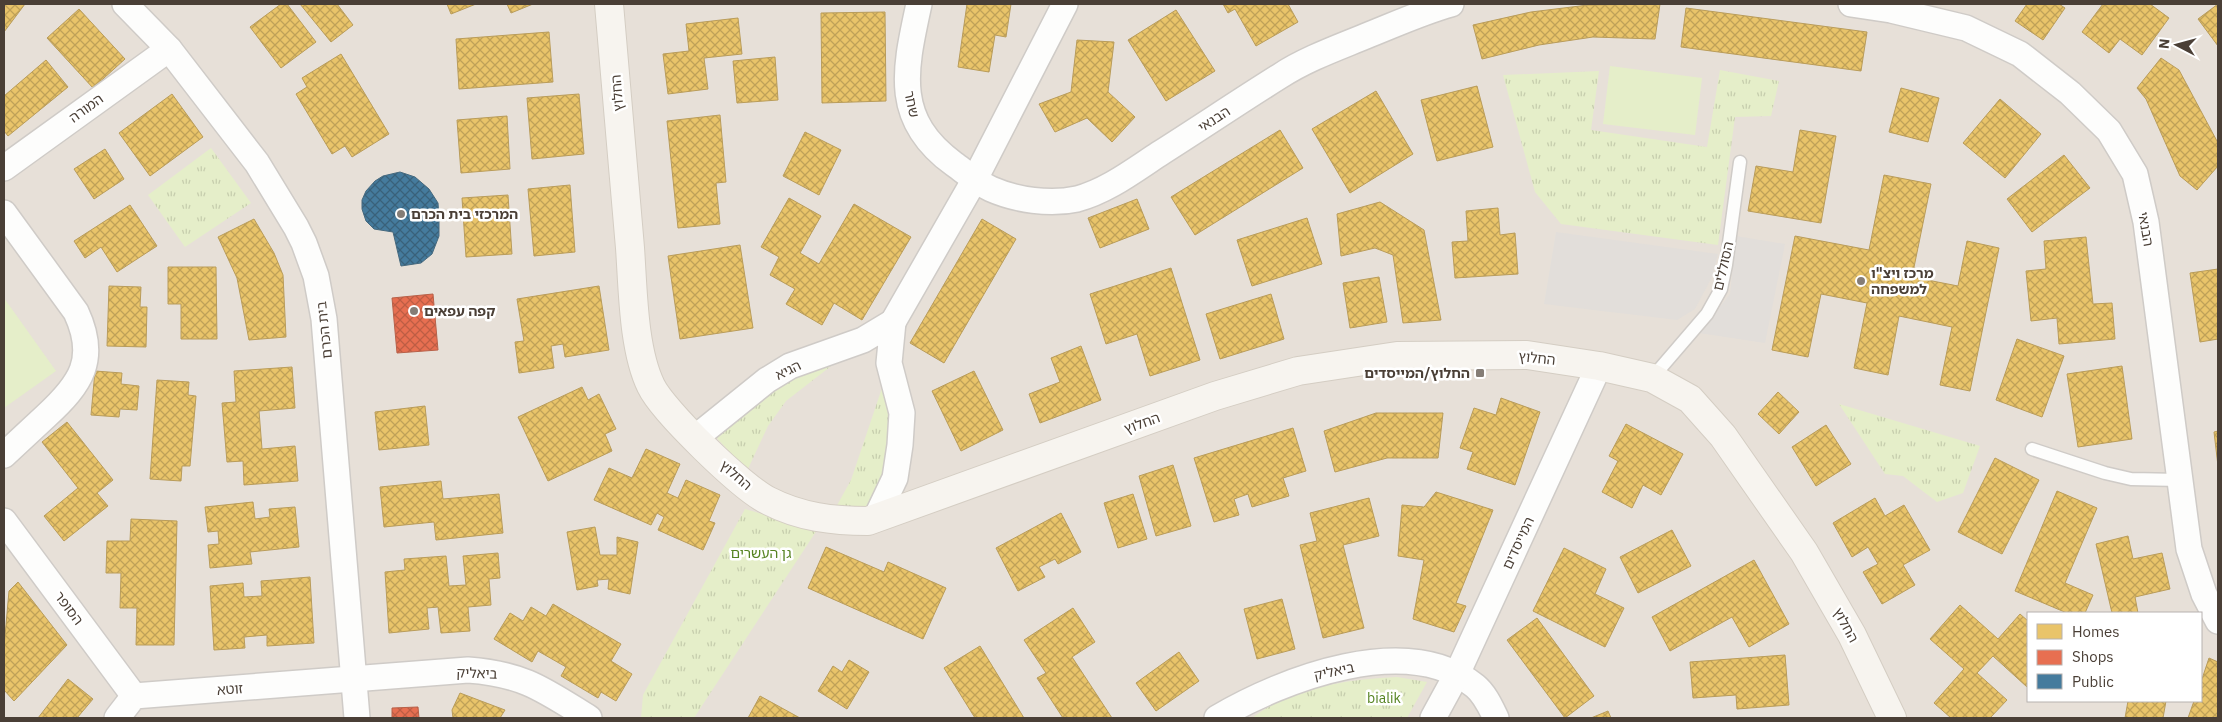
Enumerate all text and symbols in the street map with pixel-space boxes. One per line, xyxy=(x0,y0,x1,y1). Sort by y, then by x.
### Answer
north arrow xyxy=(2152,20,2202,70)
text: N xyxy=(2155,38,2174,50)
street label: החלוץ xyxy=(606,74,628,112)
street label: המורה xyxy=(65,89,107,127)
street label: שחר xyxy=(900,89,924,119)
street label: הבנאי xyxy=(1195,102,1233,136)
place label: המרכזי בית הכרם xyxy=(411,205,518,223)
marker: המרכזי בית הכרם xyxy=(395,208,407,220)
street label: הבנאי xyxy=(2134,210,2158,248)
street label: הסוללים xyxy=(1709,240,1737,292)
place label: מרכז ויצ"ו למשפחה xyxy=(1871,264,1934,298)
marker: מרכז ויצ"ו למשפחה xyxy=(1855,275,1867,287)
street label: בית הכרם xyxy=(312,300,336,360)
place label: קפה עפאים xyxy=(424,302,495,320)
marker: קפה עפאים xyxy=(408,305,420,317)
street label: החלוץ xyxy=(1518,347,1556,369)
street label: הגיא xyxy=(772,356,804,384)
place label: החלוץ/המייסדים xyxy=(1364,364,1470,382)
marker: החלוץ/המייסדים xyxy=(1474,367,1486,379)
street label: החלוץ xyxy=(1122,408,1162,438)
street label: החלוץ xyxy=(716,456,756,494)
street label: המייסדים xyxy=(1498,514,1538,572)
park label: גן העשרים xyxy=(731,544,791,562)
street label: הסופר xyxy=(51,588,87,628)
street label: החלוץ xyxy=(1829,604,1863,646)
legend xyxy=(2027,612,2202,702)
text: Homes xyxy=(2072,622,2120,641)
text: Shops xyxy=(2072,647,2114,666)
street label: ביאליק xyxy=(1312,658,1356,684)
street label: ביאליק xyxy=(456,663,498,683)
text: Public xyxy=(2072,672,2114,691)
street label: זוטא xyxy=(216,679,244,699)
park label: bialik xyxy=(1367,689,1402,707)

